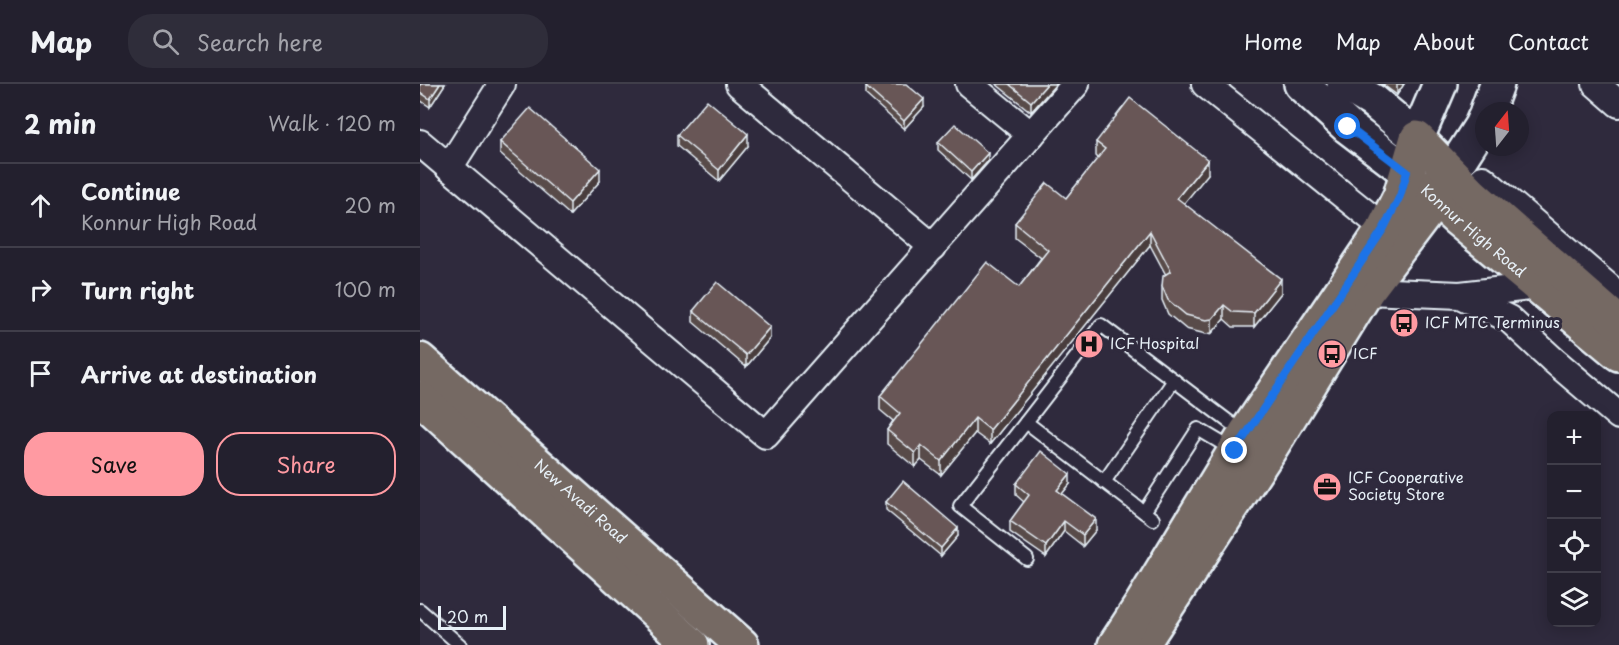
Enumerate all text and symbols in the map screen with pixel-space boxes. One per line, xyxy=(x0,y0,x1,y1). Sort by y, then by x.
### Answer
search box xyxy=(128,14,548,68)
text: Map xyxy=(30,20,92,63)
icon: search xyxy=(149,25,182,58)
text: Search here xyxy=(197,25,323,58)
text: Home xyxy=(1244,25,1303,57)
text: Map xyxy=(1336,25,1381,57)
text: About xyxy=(1414,25,1475,57)
text: Contact xyxy=(1508,25,1589,57)
north arrow xyxy=(1475,102,1529,156)
text: 2 min xyxy=(24,104,97,143)
text: Walk · 120 m xyxy=(268,108,396,138)
route start xyxy=(1334,113,1360,139)
text: Continue xyxy=(81,174,180,207)
street label: Konnur High Road xyxy=(1416,178,1532,282)
icon: ahead xyxy=(24,189,57,222)
text: 20 m xyxy=(344,190,396,220)
text: Konnur High Road xyxy=(81,207,257,237)
icon: right xyxy=(24,273,57,306)
text: Turn right xyxy=(81,273,194,306)
text: 100 m xyxy=(335,274,396,304)
bus stop icon: ICF MTC Terminus xyxy=(1388,307,1420,339)
place label: ICF MTC Terminus xyxy=(1425,310,1560,333)
hospital icon: ICF Hospital xyxy=(1073,328,1105,360)
place label: ICF Hospital xyxy=(1110,331,1199,354)
bus stop icon: ICF xyxy=(1316,338,1348,370)
place label: ICF xyxy=(1353,341,1378,364)
icon: arrive xyxy=(24,357,57,390)
text: Arrive at destination xyxy=(81,357,317,390)
map controls xyxy=(1547,411,1601,627)
button: + xyxy=(1547,411,1601,465)
button: Save xyxy=(24,432,204,496)
button: Share xyxy=(216,432,396,496)
route end xyxy=(1221,437,1247,463)
street label: New Avadi Road xyxy=(529,453,633,548)
place label: ICF Cooperative Society Store xyxy=(1348,465,1464,505)
button: − xyxy=(1547,465,1601,519)
office icon: ICF Cooperative Society Store xyxy=(1311,471,1343,503)
button: locate xyxy=(1547,519,1601,573)
button: layers xyxy=(1547,573,1601,627)
scale bar xyxy=(438,603,506,630)
text: 20 m xyxy=(447,604,488,628)

